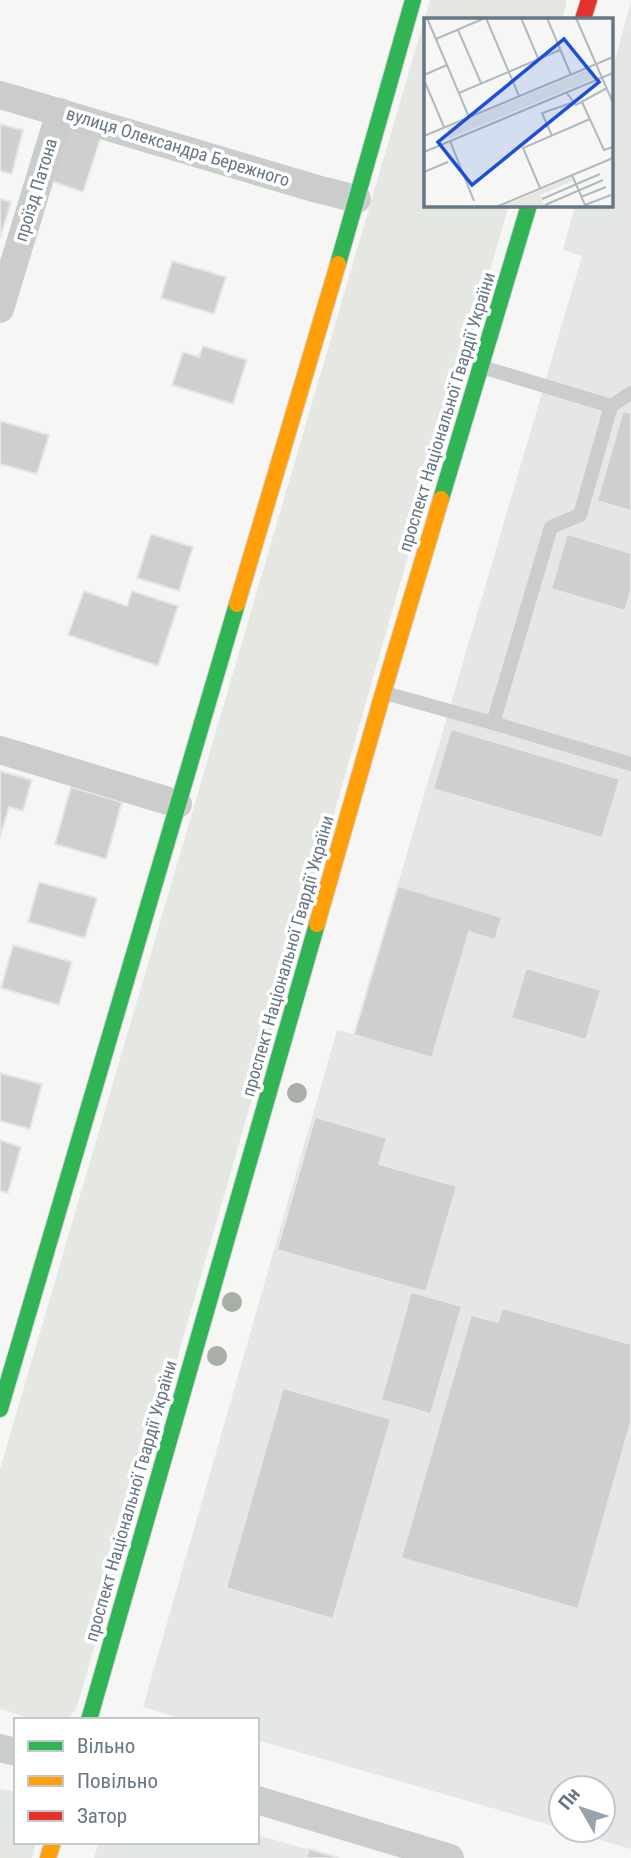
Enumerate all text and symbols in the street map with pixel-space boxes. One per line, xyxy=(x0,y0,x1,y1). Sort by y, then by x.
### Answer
inset map xyxy=(424,18,614,206)
street label: вулиця Олександра Бережного xyxy=(64,102,292,191)
street label: проїзд Патона xyxy=(10,136,61,244)
street label: проспект Національної Гвардії України xyxy=(394,269,499,554)
street label: проспект Національної Гвардії України xyxy=(237,813,338,1099)
street label: проспект Національної Гвардії України xyxy=(80,1358,181,1644)
legend xyxy=(14,1718,259,1844)
text: Вільно xyxy=(77,1734,135,1758)
text: Повільно xyxy=(77,1769,158,1793)
north arrow xyxy=(547,1774,617,1844)
text: Пн xyxy=(554,1783,585,1814)
text: Затор xyxy=(77,1804,127,1828)

